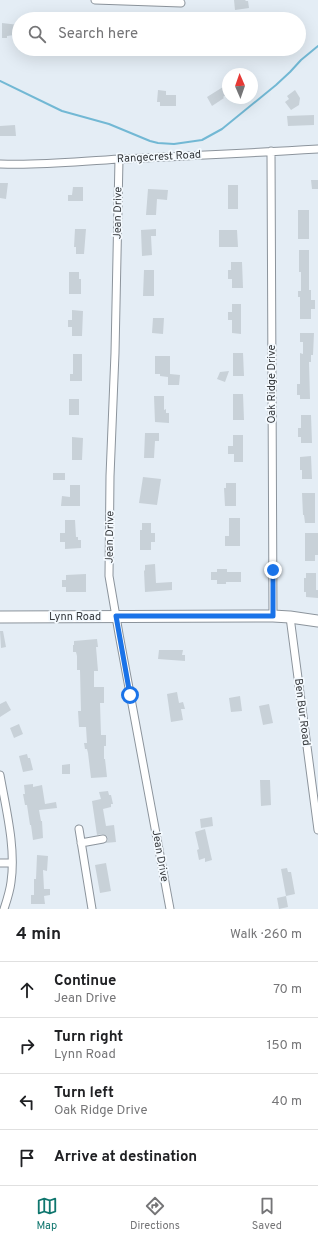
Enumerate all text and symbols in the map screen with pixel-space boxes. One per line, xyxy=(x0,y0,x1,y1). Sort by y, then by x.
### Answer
search box xyxy=(12,12,306,56)
icon: search xyxy=(26,23,48,45)
text: Search here xyxy=(58,25,138,44)
north arrow xyxy=(222,68,258,104)
street label: Rangecrest Road xyxy=(117,148,201,166)
street label: Jean Drive xyxy=(111,186,125,239)
street label: Oak Ridge Drive xyxy=(265,344,279,424)
street label: Jean Drive xyxy=(103,510,117,563)
route end xyxy=(264,561,282,579)
street label: Lynn Road xyxy=(49,610,101,624)
street label: Ben Bur Road xyxy=(291,677,313,747)
route start xyxy=(121,686,139,704)
street label: Jean Drive xyxy=(149,829,171,883)
text: 4 min xyxy=(16,924,61,946)
text: Walk · 260 m xyxy=(230,927,302,943)
text: Continue xyxy=(54,972,116,991)
icon: ahead xyxy=(16,979,38,1001)
text: 70 m xyxy=(273,982,302,998)
text: Jean Drive xyxy=(54,991,116,1007)
text: Turn right xyxy=(54,1028,123,1047)
icon: right xyxy=(16,1035,38,1057)
text: 150 m xyxy=(267,1038,302,1054)
text: Lynn Road xyxy=(54,1047,116,1063)
text: Turn left xyxy=(54,1084,114,1103)
icon: left xyxy=(16,1091,38,1113)
text: 40 m xyxy=(272,1094,302,1110)
text: Oak Ridge Drive xyxy=(54,1103,147,1119)
icon: arrive xyxy=(16,1147,38,1169)
text: Arrive at destination xyxy=(54,1148,197,1167)
tab: Map xyxy=(36,1195,58,1233)
tab: Directions xyxy=(130,1195,180,1233)
tab: Saved xyxy=(252,1195,282,1233)

